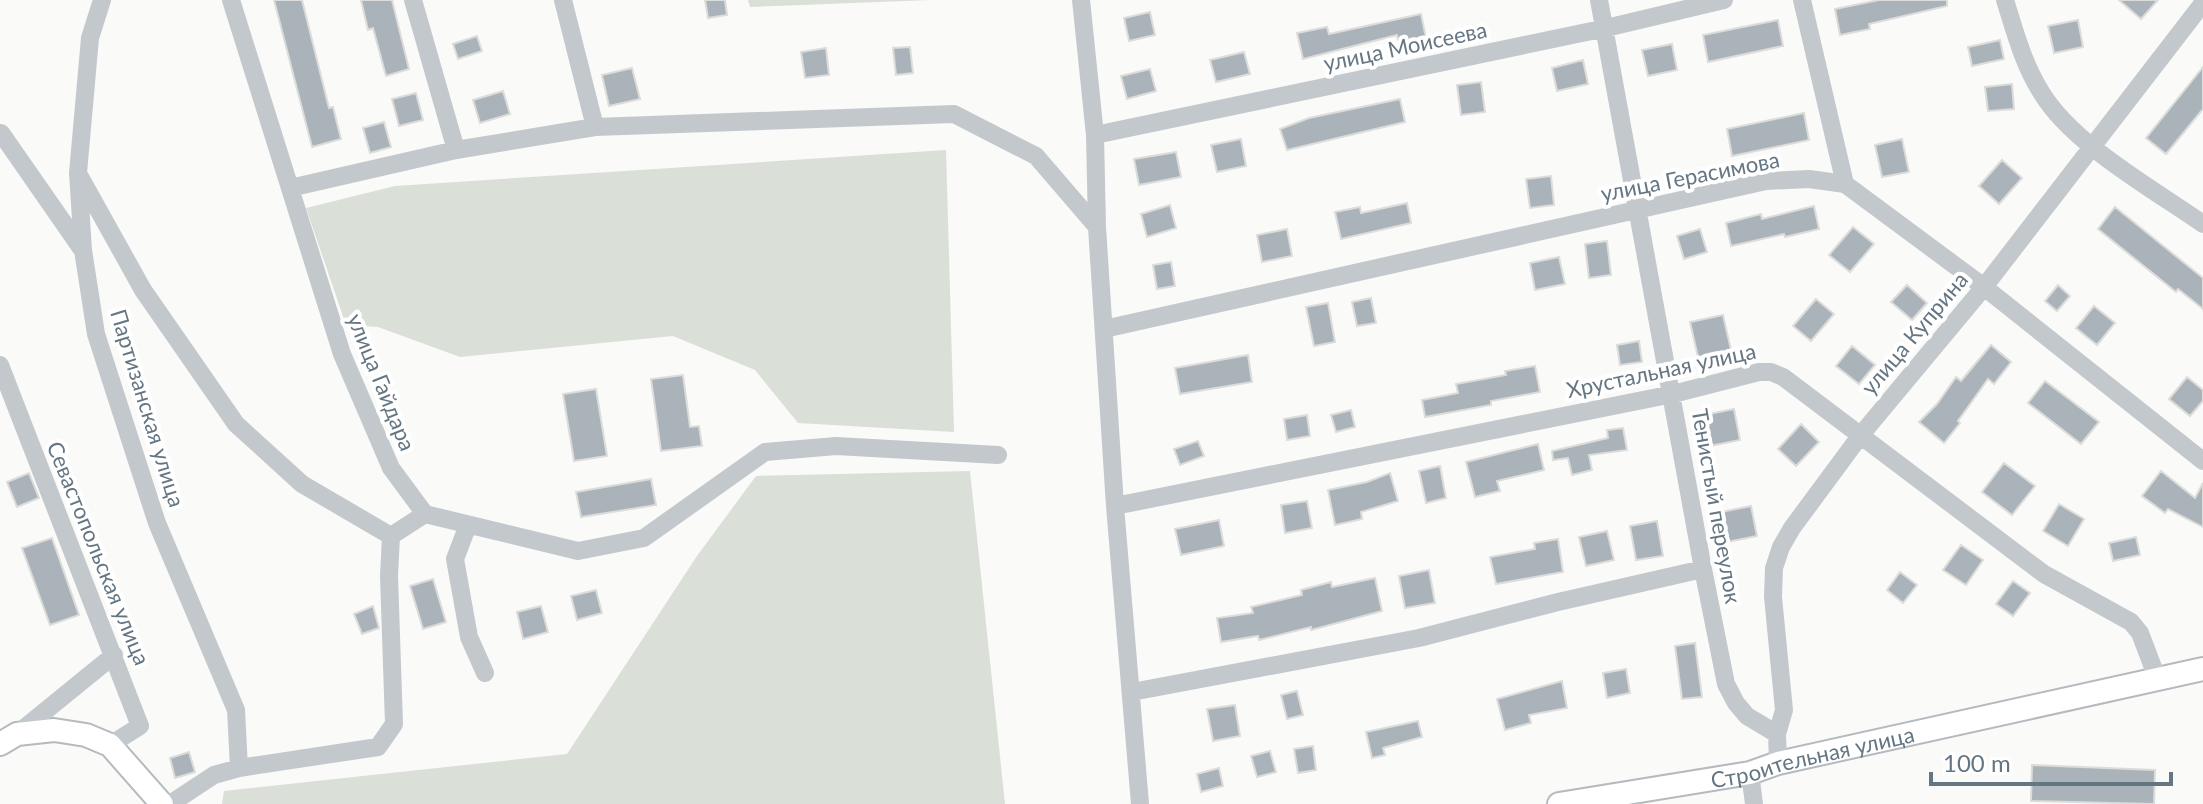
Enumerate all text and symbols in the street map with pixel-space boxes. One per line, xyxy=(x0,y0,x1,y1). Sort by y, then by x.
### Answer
street label: улица Моисеева xyxy=(1321,16,1489,76)
street label: улица Герасимова xyxy=(1598,145,1782,207)
street label: улица Куприна xyxy=(1855,266,1973,400)
street label: Партизанская улица xyxy=(105,306,191,510)
street label: улица Гайдара xyxy=(342,309,422,455)
street label: Хрустальная улица xyxy=(1564,337,1758,403)
street label: Тенистый переулок xyxy=(1687,406,1748,606)
street label: Севастопольская улица xyxy=(42,437,156,669)
street label: Строительная улица xyxy=(1709,720,1917,793)
scale bar xyxy=(1931,736,2171,786)
text: 100 m xyxy=(1943,748,2011,777)

